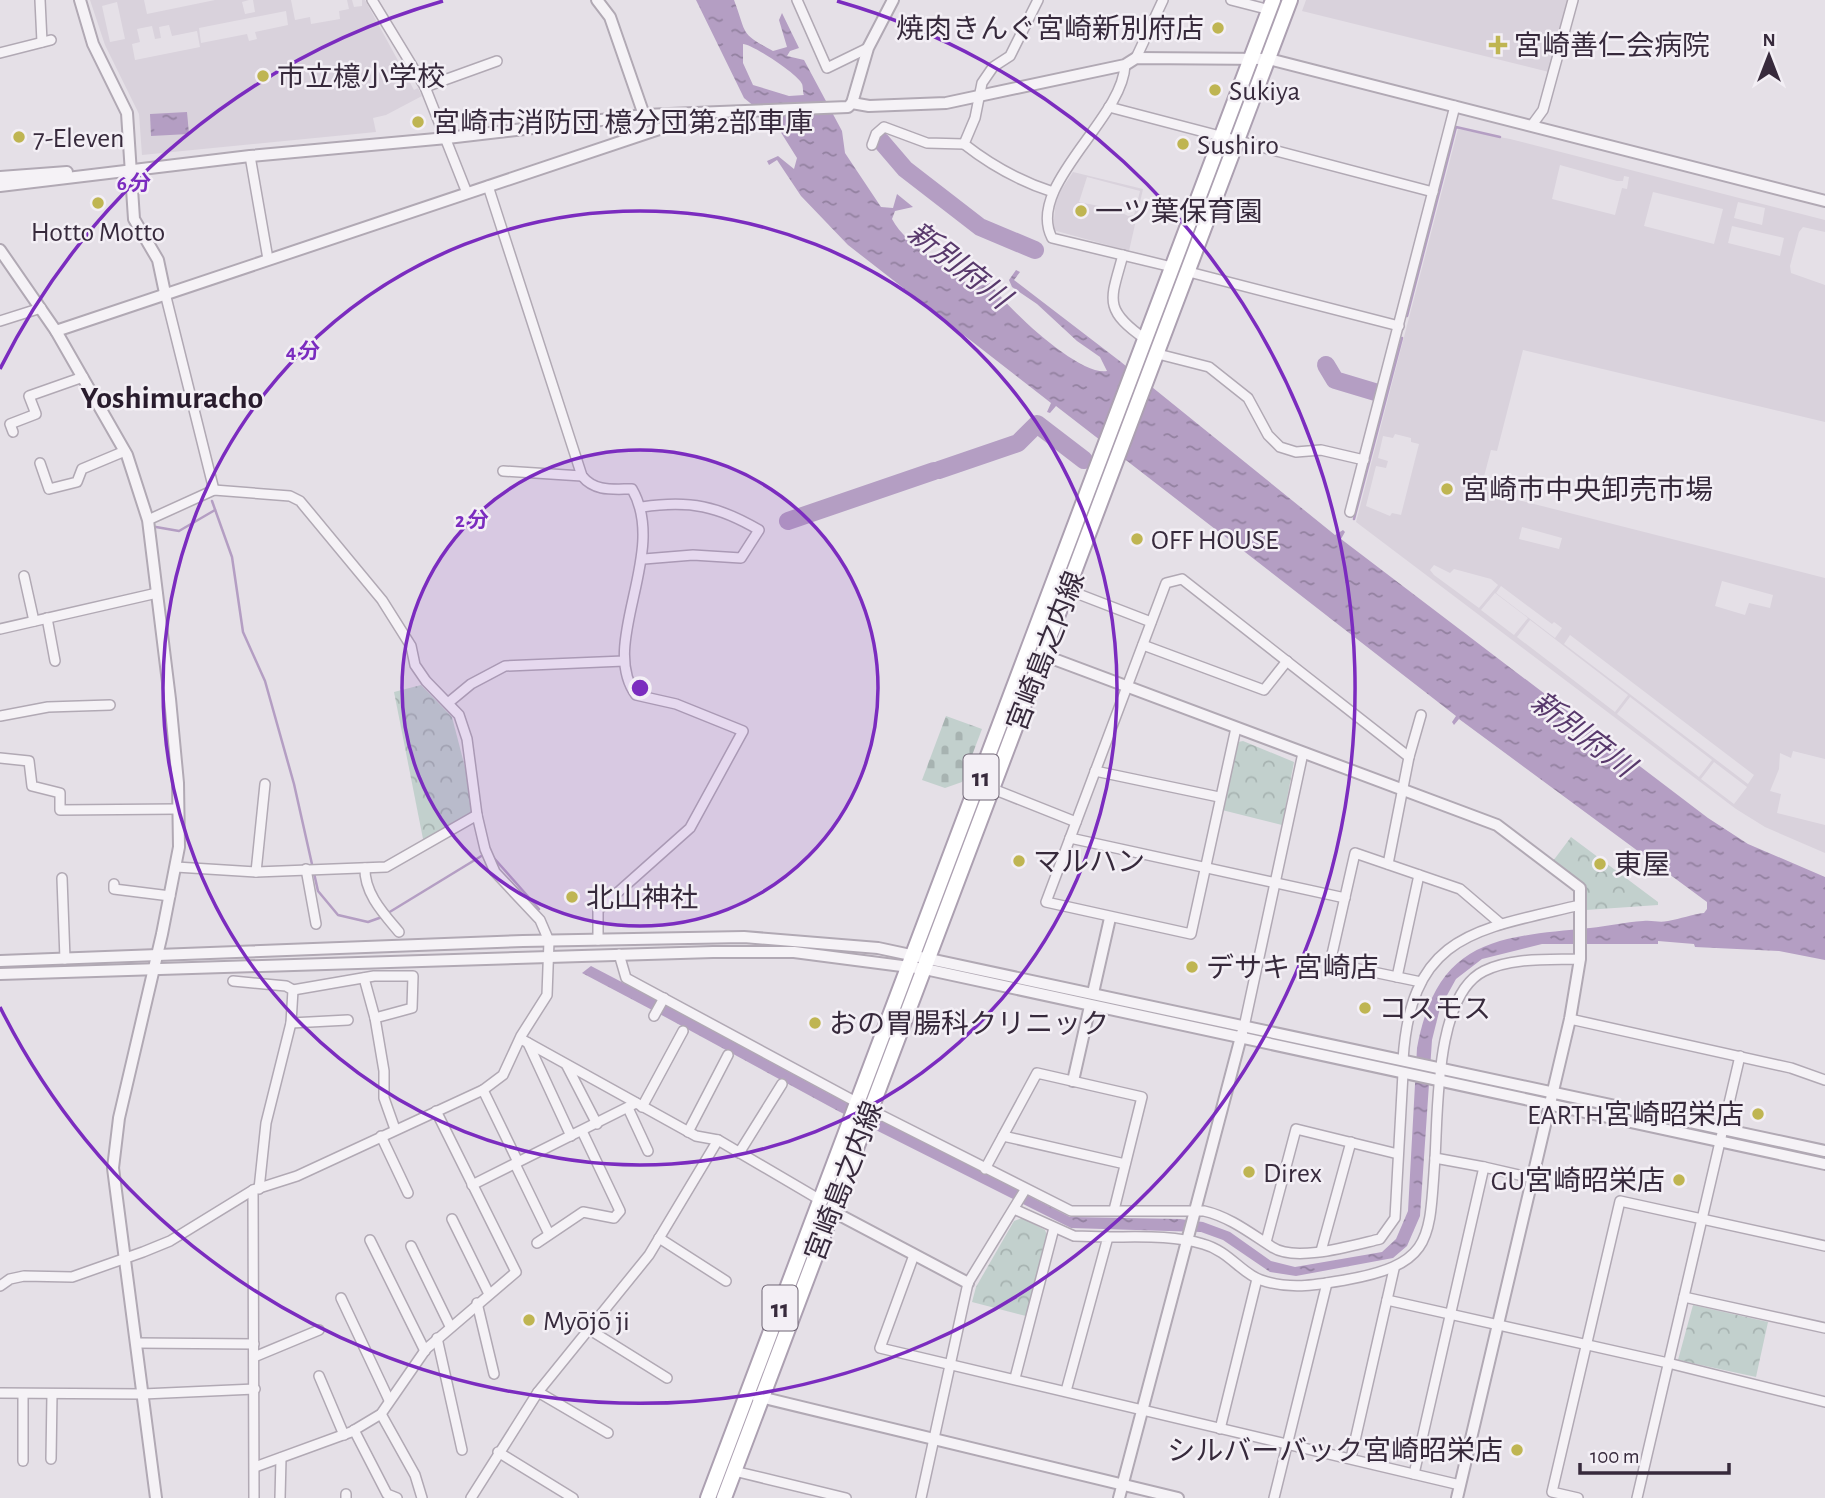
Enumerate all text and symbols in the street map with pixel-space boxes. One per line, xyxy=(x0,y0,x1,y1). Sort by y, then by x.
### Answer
place label: 焼肉きんぐ宮崎新別府店 xyxy=(896,14,1204,44)
marker: 焼肉きんぐ宮崎新別府店 xyxy=(1210,20,1226,36)
north arrow xyxy=(1734,21,1804,91)
place label: 宮崎善仁会病院 xyxy=(1514,31,1710,61)
text: N xyxy=(1762,31,1776,50)
marker: 宮崎善仁会病院 xyxy=(1488,35,1508,55)
place label: 市立檍小学校 xyxy=(277,62,445,92)
marker: 市立檍小学校 xyxy=(255,68,271,84)
place label: Sukiya xyxy=(1229,78,1301,106)
marker: Sukiya xyxy=(1207,82,1223,98)
place label: 宮崎市消防団 檍分団第2部車庫 xyxy=(432,108,813,138)
marker: 宮崎市消防団 檍分団第2部車庫 xyxy=(410,114,426,130)
place label: 7-Eleven xyxy=(33,125,125,153)
marker: 7-Eleven xyxy=(11,129,27,145)
place label: Sushiro xyxy=(1197,132,1279,160)
marker: Sushiro xyxy=(1175,136,1191,152)
text: 6 分 xyxy=(117,172,151,194)
marker: Hotto Motto xyxy=(90,195,106,211)
place label: 一ツ葉保育園 xyxy=(1095,197,1263,227)
marker: 一ツ葉保育園 xyxy=(1073,203,1089,219)
water label: 新別府川 xyxy=(902,215,1018,316)
place label: Hotto Motto xyxy=(31,219,165,247)
text: 4 分 xyxy=(286,340,320,362)
district label: Yoshimuracho xyxy=(81,382,263,414)
place label: 宮崎市中央卸売市場 xyxy=(1461,475,1713,505)
marker: 宮崎市中央卸売市場 xyxy=(1439,481,1455,497)
text: 2 分 xyxy=(455,509,489,531)
place label: OFF HOUSE xyxy=(1151,527,1278,555)
marker: OFF HOUSE xyxy=(1129,531,1145,547)
street label: 宮崎島之内線 xyxy=(1002,568,1090,735)
centre of rings xyxy=(628,676,652,700)
water label: 新別府川 xyxy=(1525,685,1643,785)
road number: 11 xyxy=(964,754,998,800)
place label: マルハン xyxy=(1033,849,1145,877)
place label: 東屋 xyxy=(1614,850,1670,880)
marker: マルハン xyxy=(1011,853,1027,869)
marker: 東屋 xyxy=(1592,856,1608,872)
place label: 北山神社 xyxy=(586,883,698,913)
marker: 北山神社 xyxy=(564,889,580,905)
place label: デサキ 宮崎店 xyxy=(1206,953,1379,983)
marker: デサキ 宮崎店 xyxy=(1184,959,1200,975)
place label: コスモス xyxy=(1379,996,1491,1024)
marker: コスモス xyxy=(1357,1000,1373,1016)
place label: おの胃腸科クリニック xyxy=(829,1009,1109,1039)
marker: おの胃腸科クリニック xyxy=(807,1015,823,1031)
street label: 宮崎島之内線 xyxy=(800,1098,888,1265)
place label: EARTH宮崎昭栄店 xyxy=(1527,1100,1744,1130)
marker: EARTH宮崎昭栄店 xyxy=(1750,1106,1766,1122)
place label: Direx xyxy=(1263,1160,1322,1188)
marker: Direx xyxy=(1241,1164,1257,1180)
place label: GU宮崎昭栄店 xyxy=(1491,1166,1665,1196)
marker: GU宮崎昭栄店 xyxy=(1671,1172,1687,1188)
road number: 11 xyxy=(762,1286,798,1330)
place label: Myōjō ji xyxy=(543,1308,630,1336)
marker: Myōjō ji xyxy=(521,1312,537,1328)
scale bar xyxy=(1580,1432,1729,1476)
place label: シルバーバック宮崎昭栄店 xyxy=(1167,1436,1503,1466)
marker: シルバーバック宮崎昭栄店 xyxy=(1509,1442,1525,1458)
text: 100 m xyxy=(1590,1446,1640,1467)

